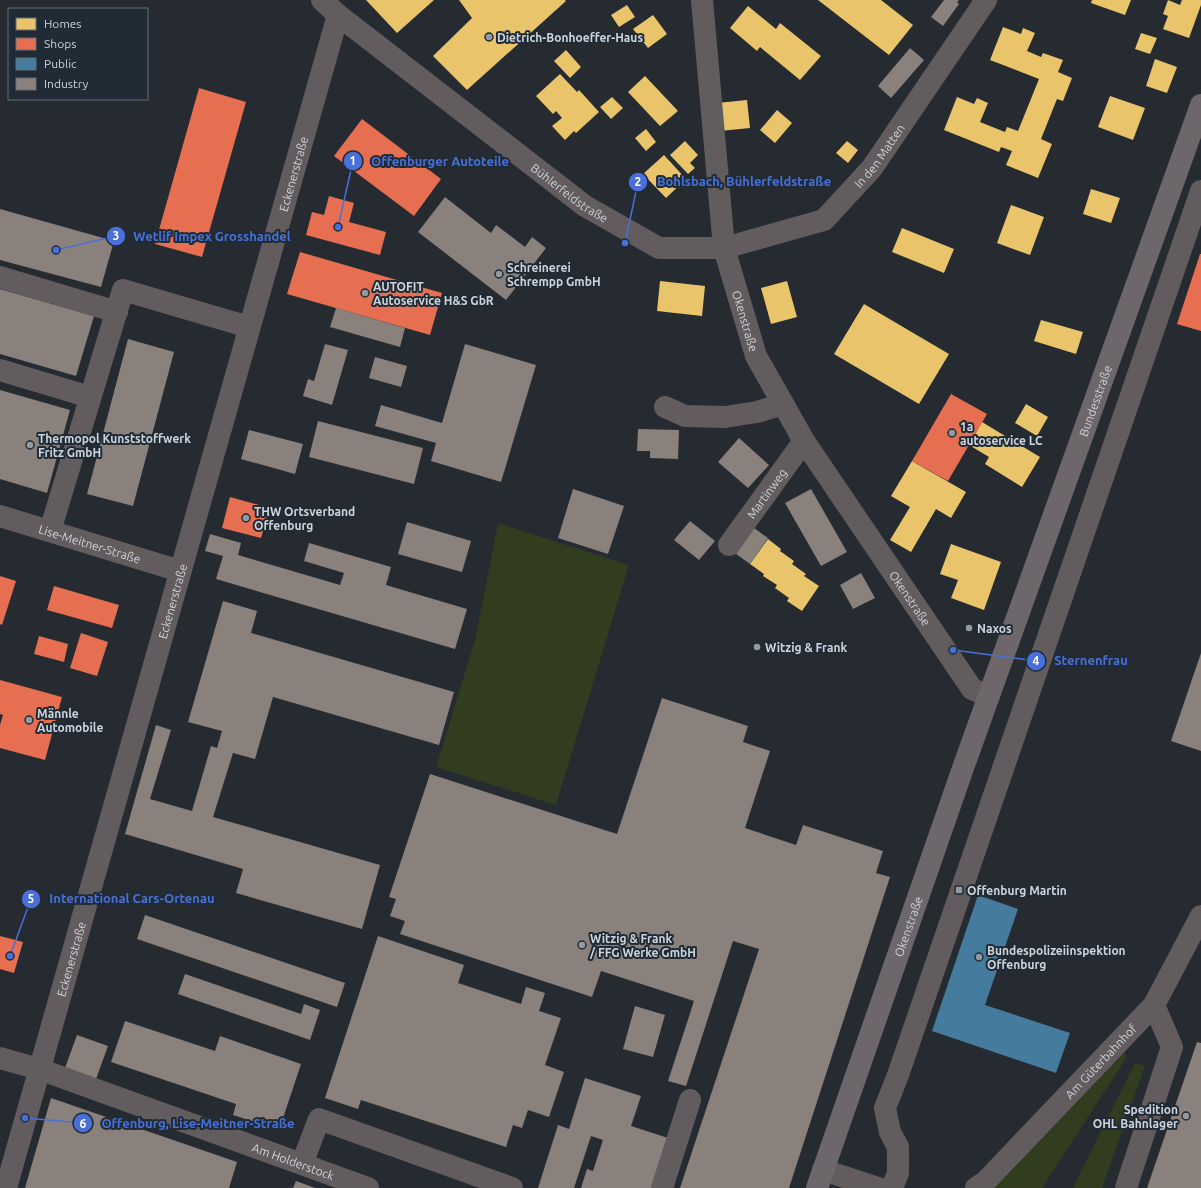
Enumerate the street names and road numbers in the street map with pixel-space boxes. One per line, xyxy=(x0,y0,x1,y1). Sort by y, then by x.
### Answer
street label: In den Matten xyxy=(851,121,907,190)
street label: Eckenerstraße xyxy=(276,135,310,213)
street label: Bühlerfeldstraße xyxy=(529,161,610,224)
street label: Okenstraße xyxy=(730,289,761,353)
street label: Bundesstraße xyxy=(1076,363,1114,438)
street label: Martinweg xyxy=(744,466,789,521)
street label: Lise-Meitner-Straße xyxy=(37,522,142,565)
street label: Eckenerstraße xyxy=(155,562,189,640)
street label: Okenstraße xyxy=(887,568,934,628)
street label: Okenstraße xyxy=(891,894,924,958)
street label: Eckenerstraße xyxy=(54,920,88,998)
street label: Am Güterbahnhof xyxy=(1062,1021,1139,1101)
street label: Am Holderstock xyxy=(251,1140,336,1182)

